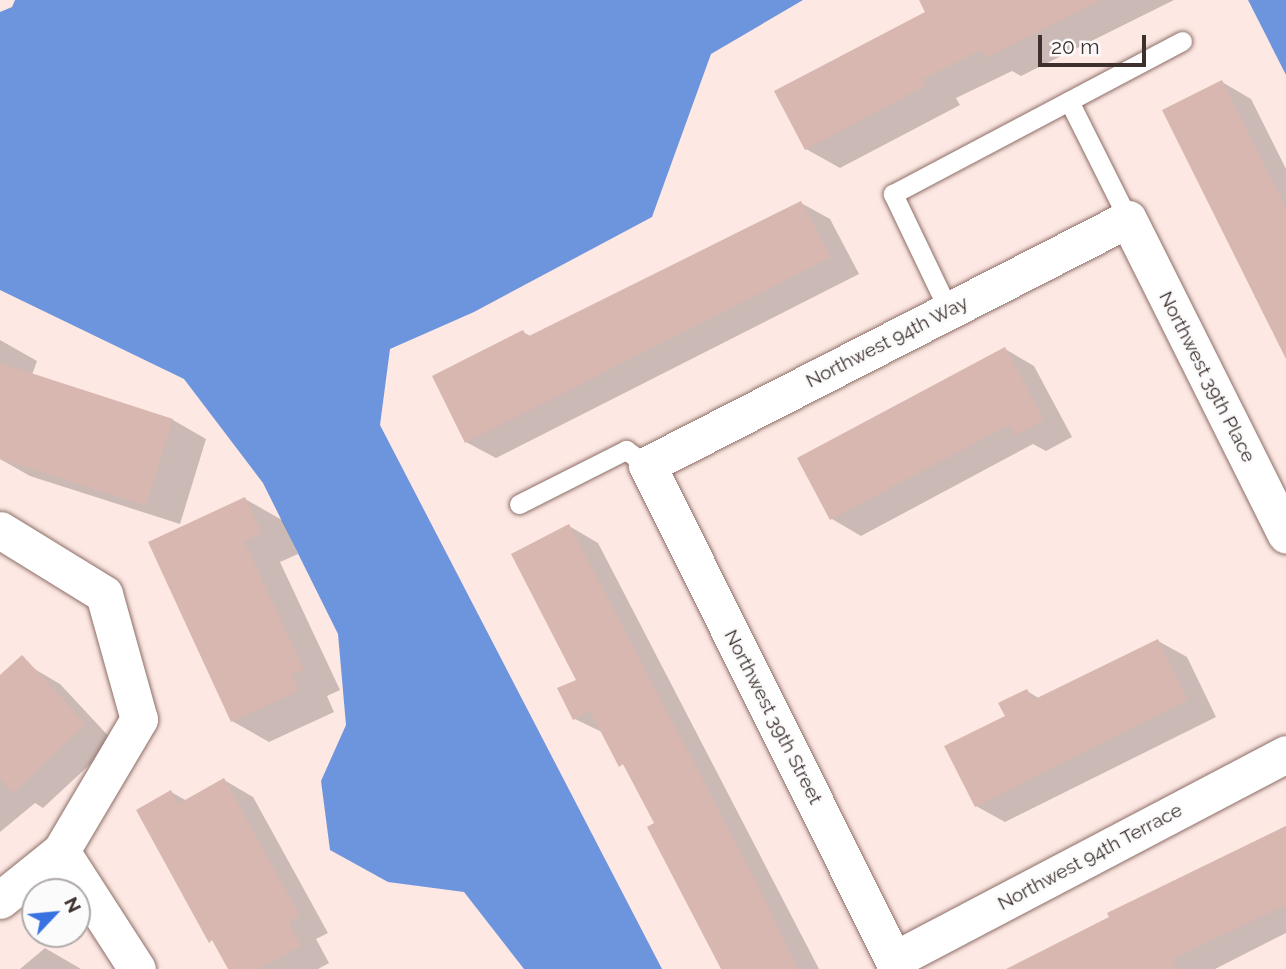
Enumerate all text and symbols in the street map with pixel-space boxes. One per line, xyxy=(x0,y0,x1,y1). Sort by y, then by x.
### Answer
scale bar xyxy=(1041,21,1150,65)
text: 20 m xyxy=(1051,34,1099,59)
street label: Northwest 39th Place xyxy=(1154,288,1260,466)
street label: Northwest 94th Way xyxy=(802,291,972,393)
street label: Northwest 39th Street xyxy=(719,626,827,808)
street label: Northwest 94th Terrace xyxy=(994,799,1186,915)
north arrow xyxy=(21,878,91,948)
text: N xyxy=(60,893,86,916)

